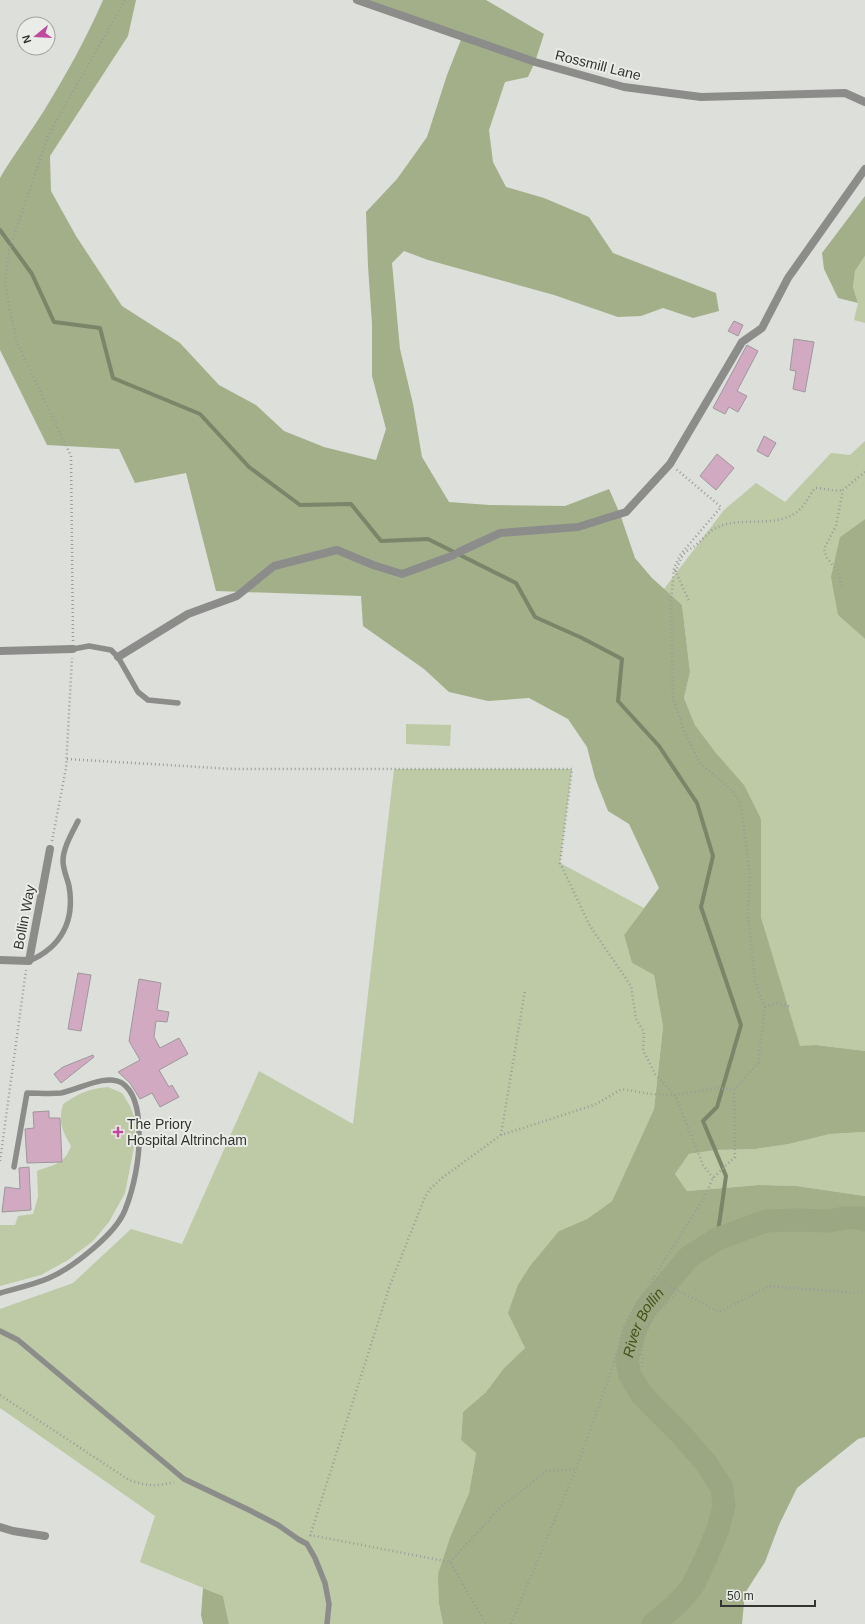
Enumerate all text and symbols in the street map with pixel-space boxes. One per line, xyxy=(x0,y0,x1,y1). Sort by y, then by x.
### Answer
north arrow xyxy=(16,16,56,56)
text: N xyxy=(20,33,33,45)
street label: Rossmill Lane xyxy=(553,47,643,83)
street label: Bollin Way xyxy=(10,883,38,951)
place label: The Priory Hospital Altrincham xyxy=(127,1116,247,1148)
marker: The Priory Hospital Altrincham xyxy=(112,1126,124,1138)
water label: River Bollin xyxy=(619,1284,667,1359)
scale bar xyxy=(721,1582,815,1608)
text: 50 m xyxy=(727,1589,754,1603)

